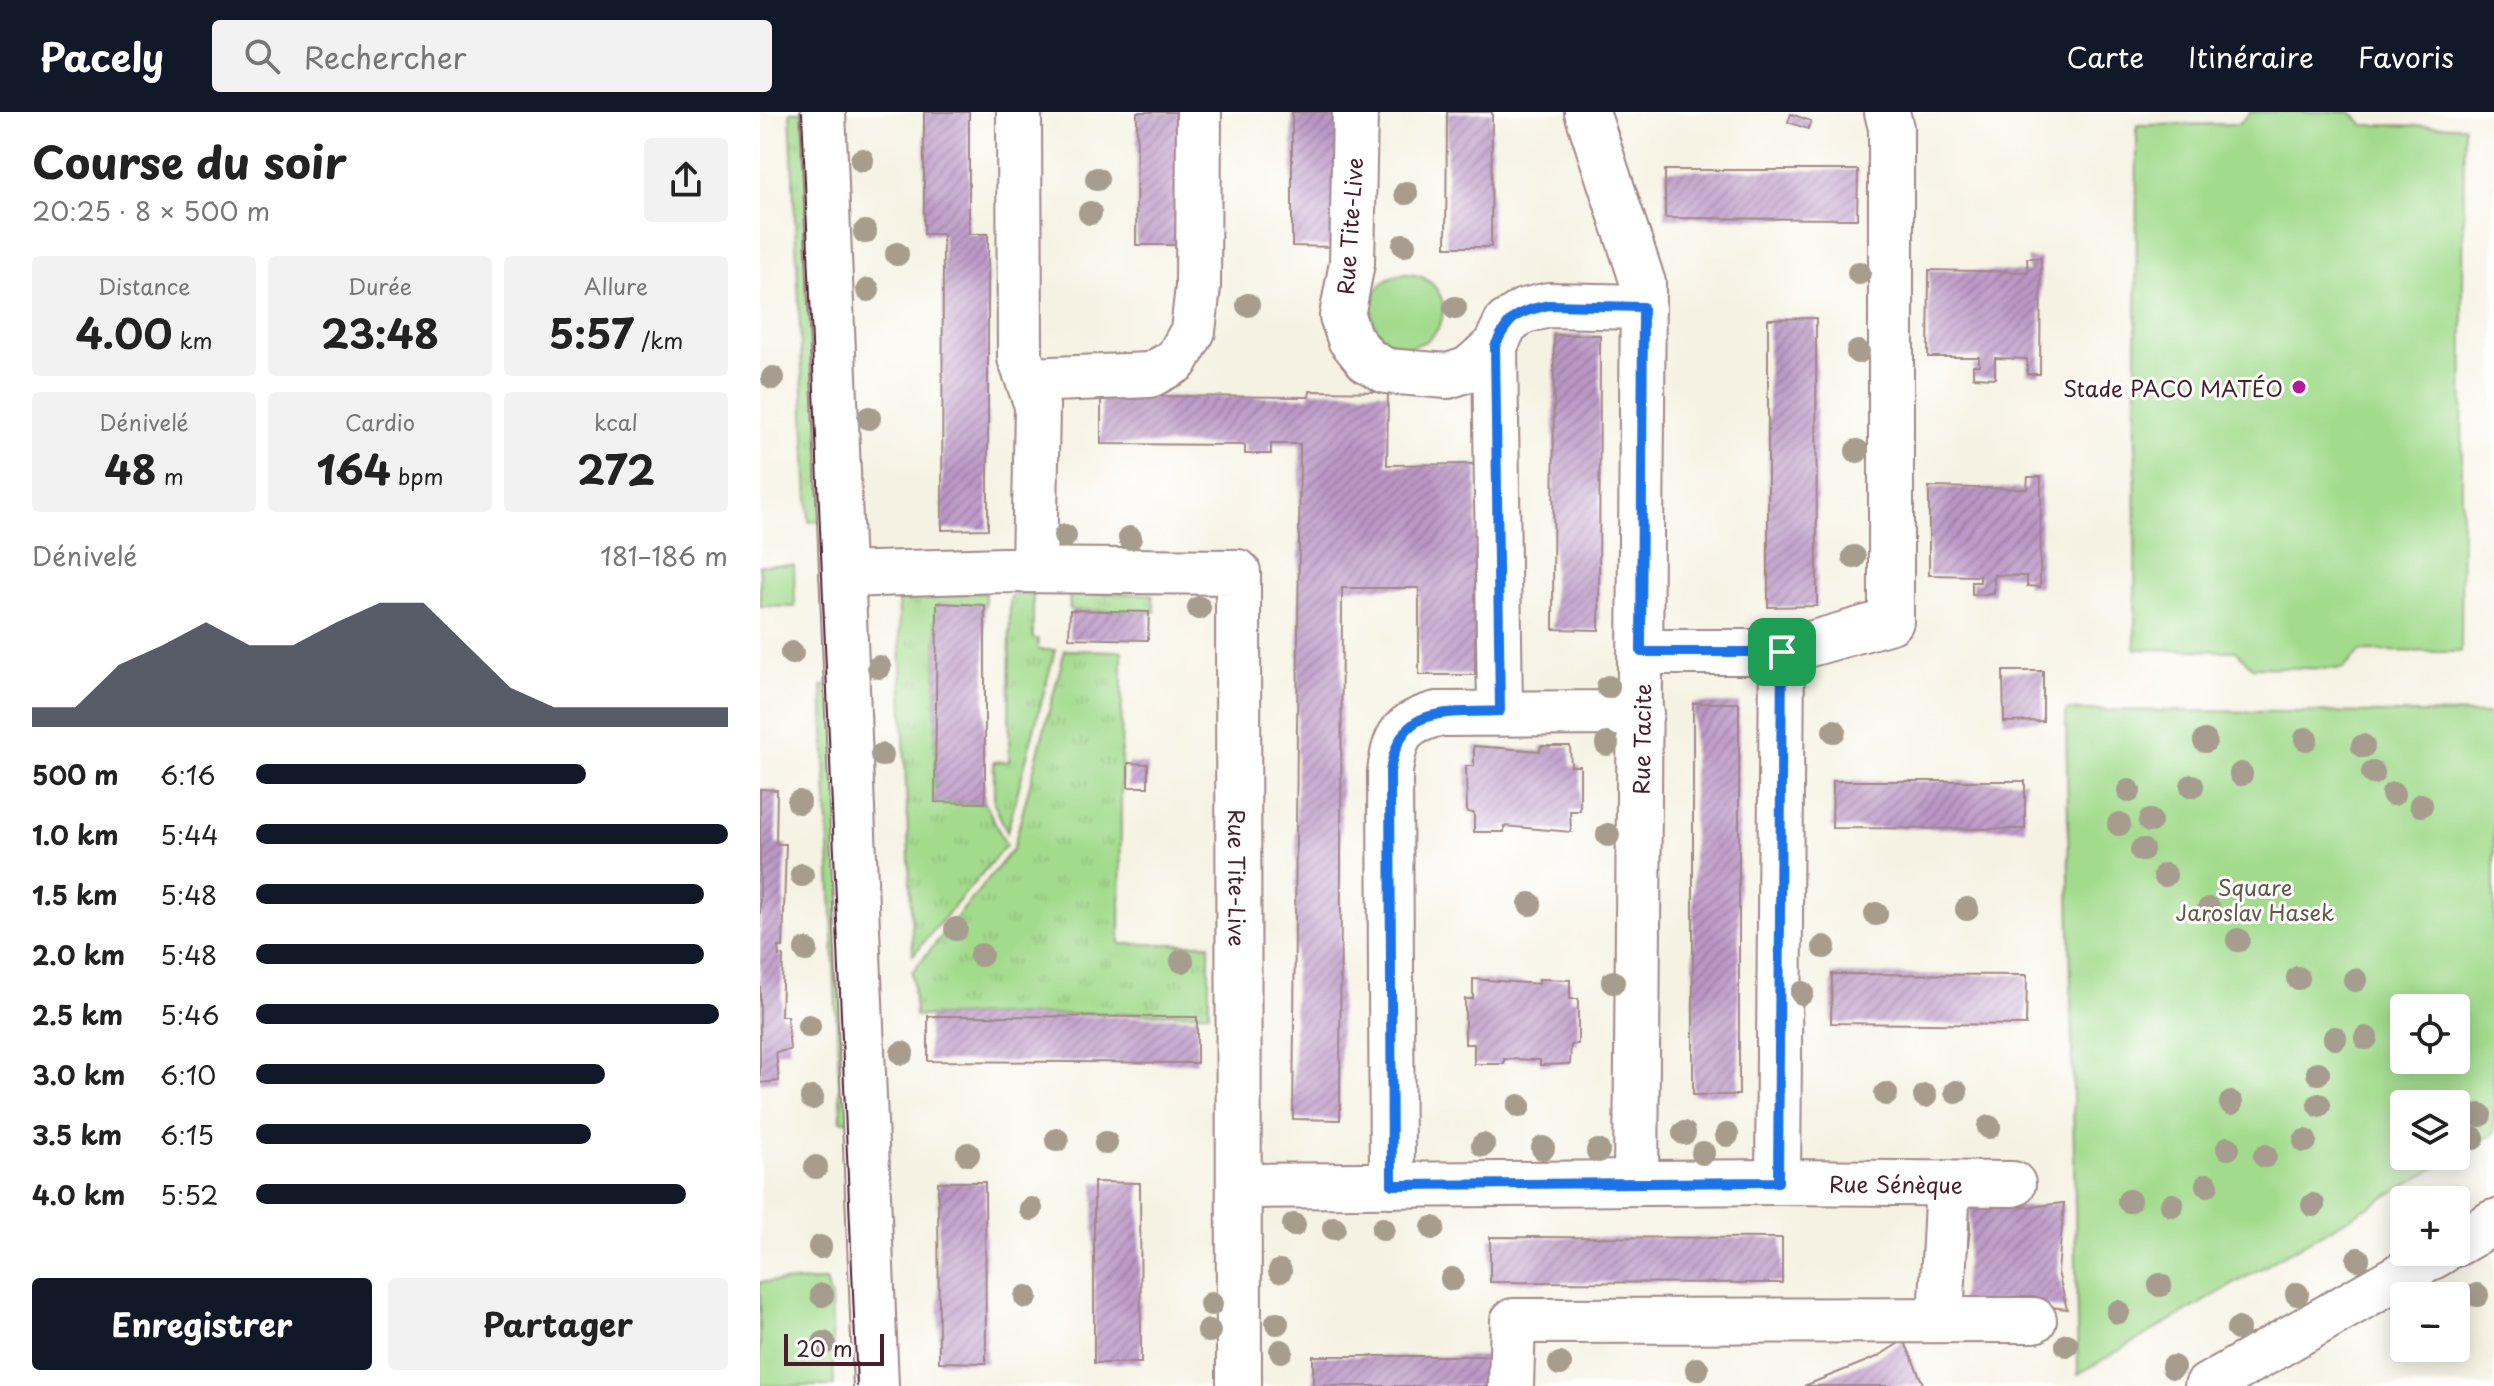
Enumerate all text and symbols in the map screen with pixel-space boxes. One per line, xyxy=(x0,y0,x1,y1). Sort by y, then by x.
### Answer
search box xyxy=(212,20,772,92)
text: Pacely xyxy=(40,28,164,85)
icon: search xyxy=(240,34,284,78)
text: Rechercher xyxy=(304,34,467,79)
text: Carte xyxy=(2066,35,2144,78)
text: Itinéraire xyxy=(2188,35,2314,78)
text: Favoris xyxy=(2358,35,2454,78)
text: Course du soir xyxy=(32,128,347,194)
button: share xyxy=(644,138,728,222)
street label: Rue Tite-Live xyxy=(1328,156,1370,296)
text: 20:25 · 8 × 500 m xyxy=(32,191,270,230)
text: Distance xyxy=(98,269,190,302)
text: Durée xyxy=(348,269,412,302)
text: Allure xyxy=(584,269,648,302)
text: 4.00 xyxy=(75,302,172,363)
text: 23:48 xyxy=(321,302,439,363)
text: 5:57 xyxy=(549,302,634,363)
text: km xyxy=(172,323,213,356)
text: /km xyxy=(634,323,683,356)
place label: Stade PACO MATÉO xyxy=(2063,371,2283,404)
marker: Stade PACO MATÉO xyxy=(2290,378,2308,396)
text: Dénivelé xyxy=(99,405,189,438)
text: Cardio xyxy=(345,405,415,438)
text: kcal xyxy=(594,405,638,438)
text: 48 xyxy=(104,438,157,499)
text: 164 xyxy=(316,438,391,499)
text: 272 xyxy=(577,438,655,499)
text: m xyxy=(157,459,184,492)
text: bpm xyxy=(391,459,444,492)
text: Dénivelé xyxy=(32,536,137,575)
text: 181–186 m xyxy=(600,536,728,575)
pin xyxy=(1748,618,1816,686)
icon: arrive xyxy=(1760,630,1804,674)
street label: Rue Tacite xyxy=(1624,683,1658,795)
text: 500 m xyxy=(32,755,118,794)
text: 6:16 xyxy=(160,755,216,794)
street label: Rue Tite-Live xyxy=(1222,809,1255,947)
text: 1.0 km xyxy=(32,815,119,854)
text: 5:44 xyxy=(160,815,219,854)
park label: Square Jaroslav Hasek xyxy=(2176,870,2334,928)
text: 1.5 km xyxy=(32,875,118,914)
text: 5:48 xyxy=(160,875,217,914)
text: 2.0 km xyxy=(32,935,125,974)
text: 5:48 xyxy=(160,935,217,974)
map controls xyxy=(2390,994,2470,1362)
button: locate xyxy=(2390,994,2470,1074)
text: 2.5 km xyxy=(32,995,123,1034)
text: 5:46 xyxy=(160,995,220,1034)
text: 3.0 km xyxy=(32,1055,125,1094)
text: 6:10 xyxy=(160,1055,216,1094)
button: layers xyxy=(2390,1090,2470,1170)
text: 3.5 km xyxy=(32,1115,122,1154)
text: 6:15 xyxy=(160,1115,214,1154)
street label: Rue Sénèque xyxy=(1829,1166,1963,1200)
text: 4.0 km xyxy=(32,1175,125,1214)
text: 5:52 xyxy=(160,1175,218,1214)
button: + xyxy=(2390,1186,2470,1266)
button: Enregistrer xyxy=(32,1278,372,1370)
button: Partager xyxy=(388,1278,728,1370)
button: − xyxy=(2390,1282,2470,1362)
scale bar xyxy=(784,1330,884,1366)
text: 20 m xyxy=(796,1331,853,1364)

